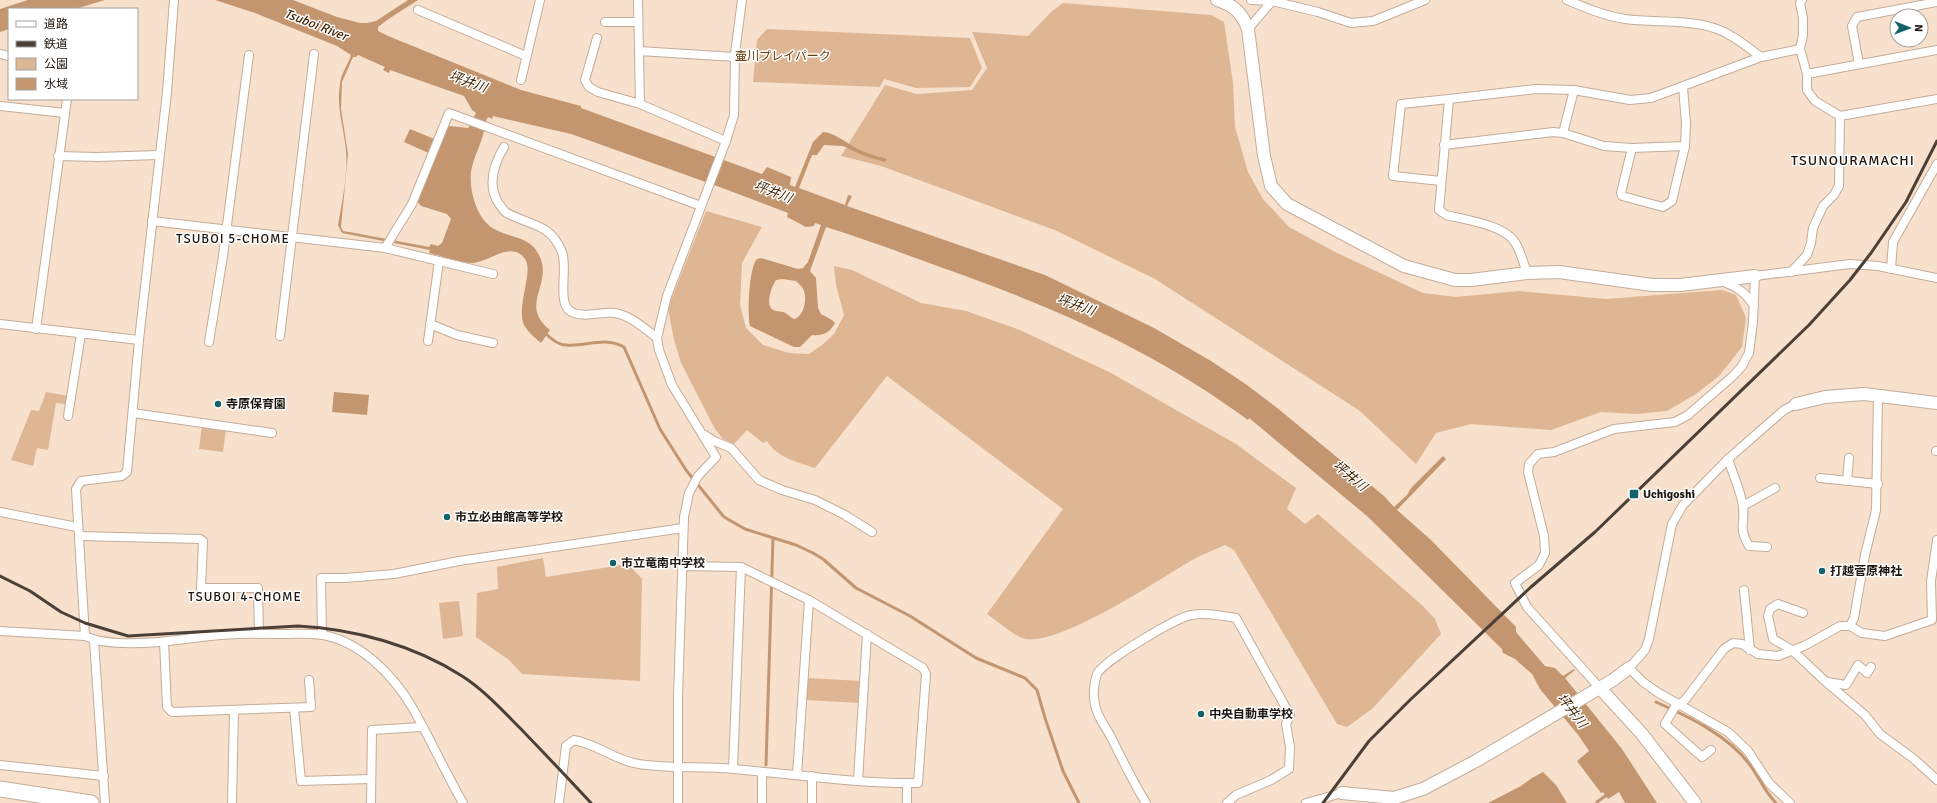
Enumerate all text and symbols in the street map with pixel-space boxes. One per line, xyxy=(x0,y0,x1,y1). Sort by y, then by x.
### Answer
water label: Tsuboi River xyxy=(282,6,352,45)
legend xyxy=(8,8,138,100)
north arrow xyxy=(1889,8,1929,48)
text: 道路 xyxy=(44,17,68,32)
text: N xyxy=(1912,24,1925,32)
text: 鉄道 xyxy=(44,37,68,52)
park label: 壷川プレイパーク xyxy=(735,49,831,64)
text: 公園 xyxy=(44,57,68,72)
water label: 坪井川 xyxy=(447,68,491,97)
text: 水域 xyxy=(44,77,68,92)
district label: TSUNOURAMACHI xyxy=(1791,152,1915,169)
water label: 坪井川 xyxy=(752,178,796,207)
district label: TSUBOI 5-CHOME xyxy=(176,231,290,247)
water label: 坪井川 xyxy=(1055,291,1099,320)
place label: 寺原保育園 xyxy=(226,397,286,412)
marker: 寺原保育園 xyxy=(213,399,223,409)
water label: 坪井川 xyxy=(1330,457,1372,496)
place label: Uchigoshi xyxy=(1643,487,1695,502)
marker: Uchigoshi xyxy=(1628,488,1640,500)
place label: 市立必由館高等学校 xyxy=(455,510,563,525)
marker: 市立必由館高等学校 xyxy=(442,512,452,522)
place label: 市立竜南中学校 xyxy=(621,556,705,571)
marker: 市立竜南中学校 xyxy=(608,558,618,568)
place label: 打越菅原神社 xyxy=(1830,564,1902,579)
marker: 打越菅原神社 xyxy=(1817,566,1827,576)
district label: TSUBOI 4-CHOME xyxy=(188,589,302,605)
water label: 坪井川 xyxy=(1554,691,1592,733)
place label: 中央自動車学校 xyxy=(1209,707,1293,722)
marker: 中央自動車学校 xyxy=(1196,709,1206,719)

